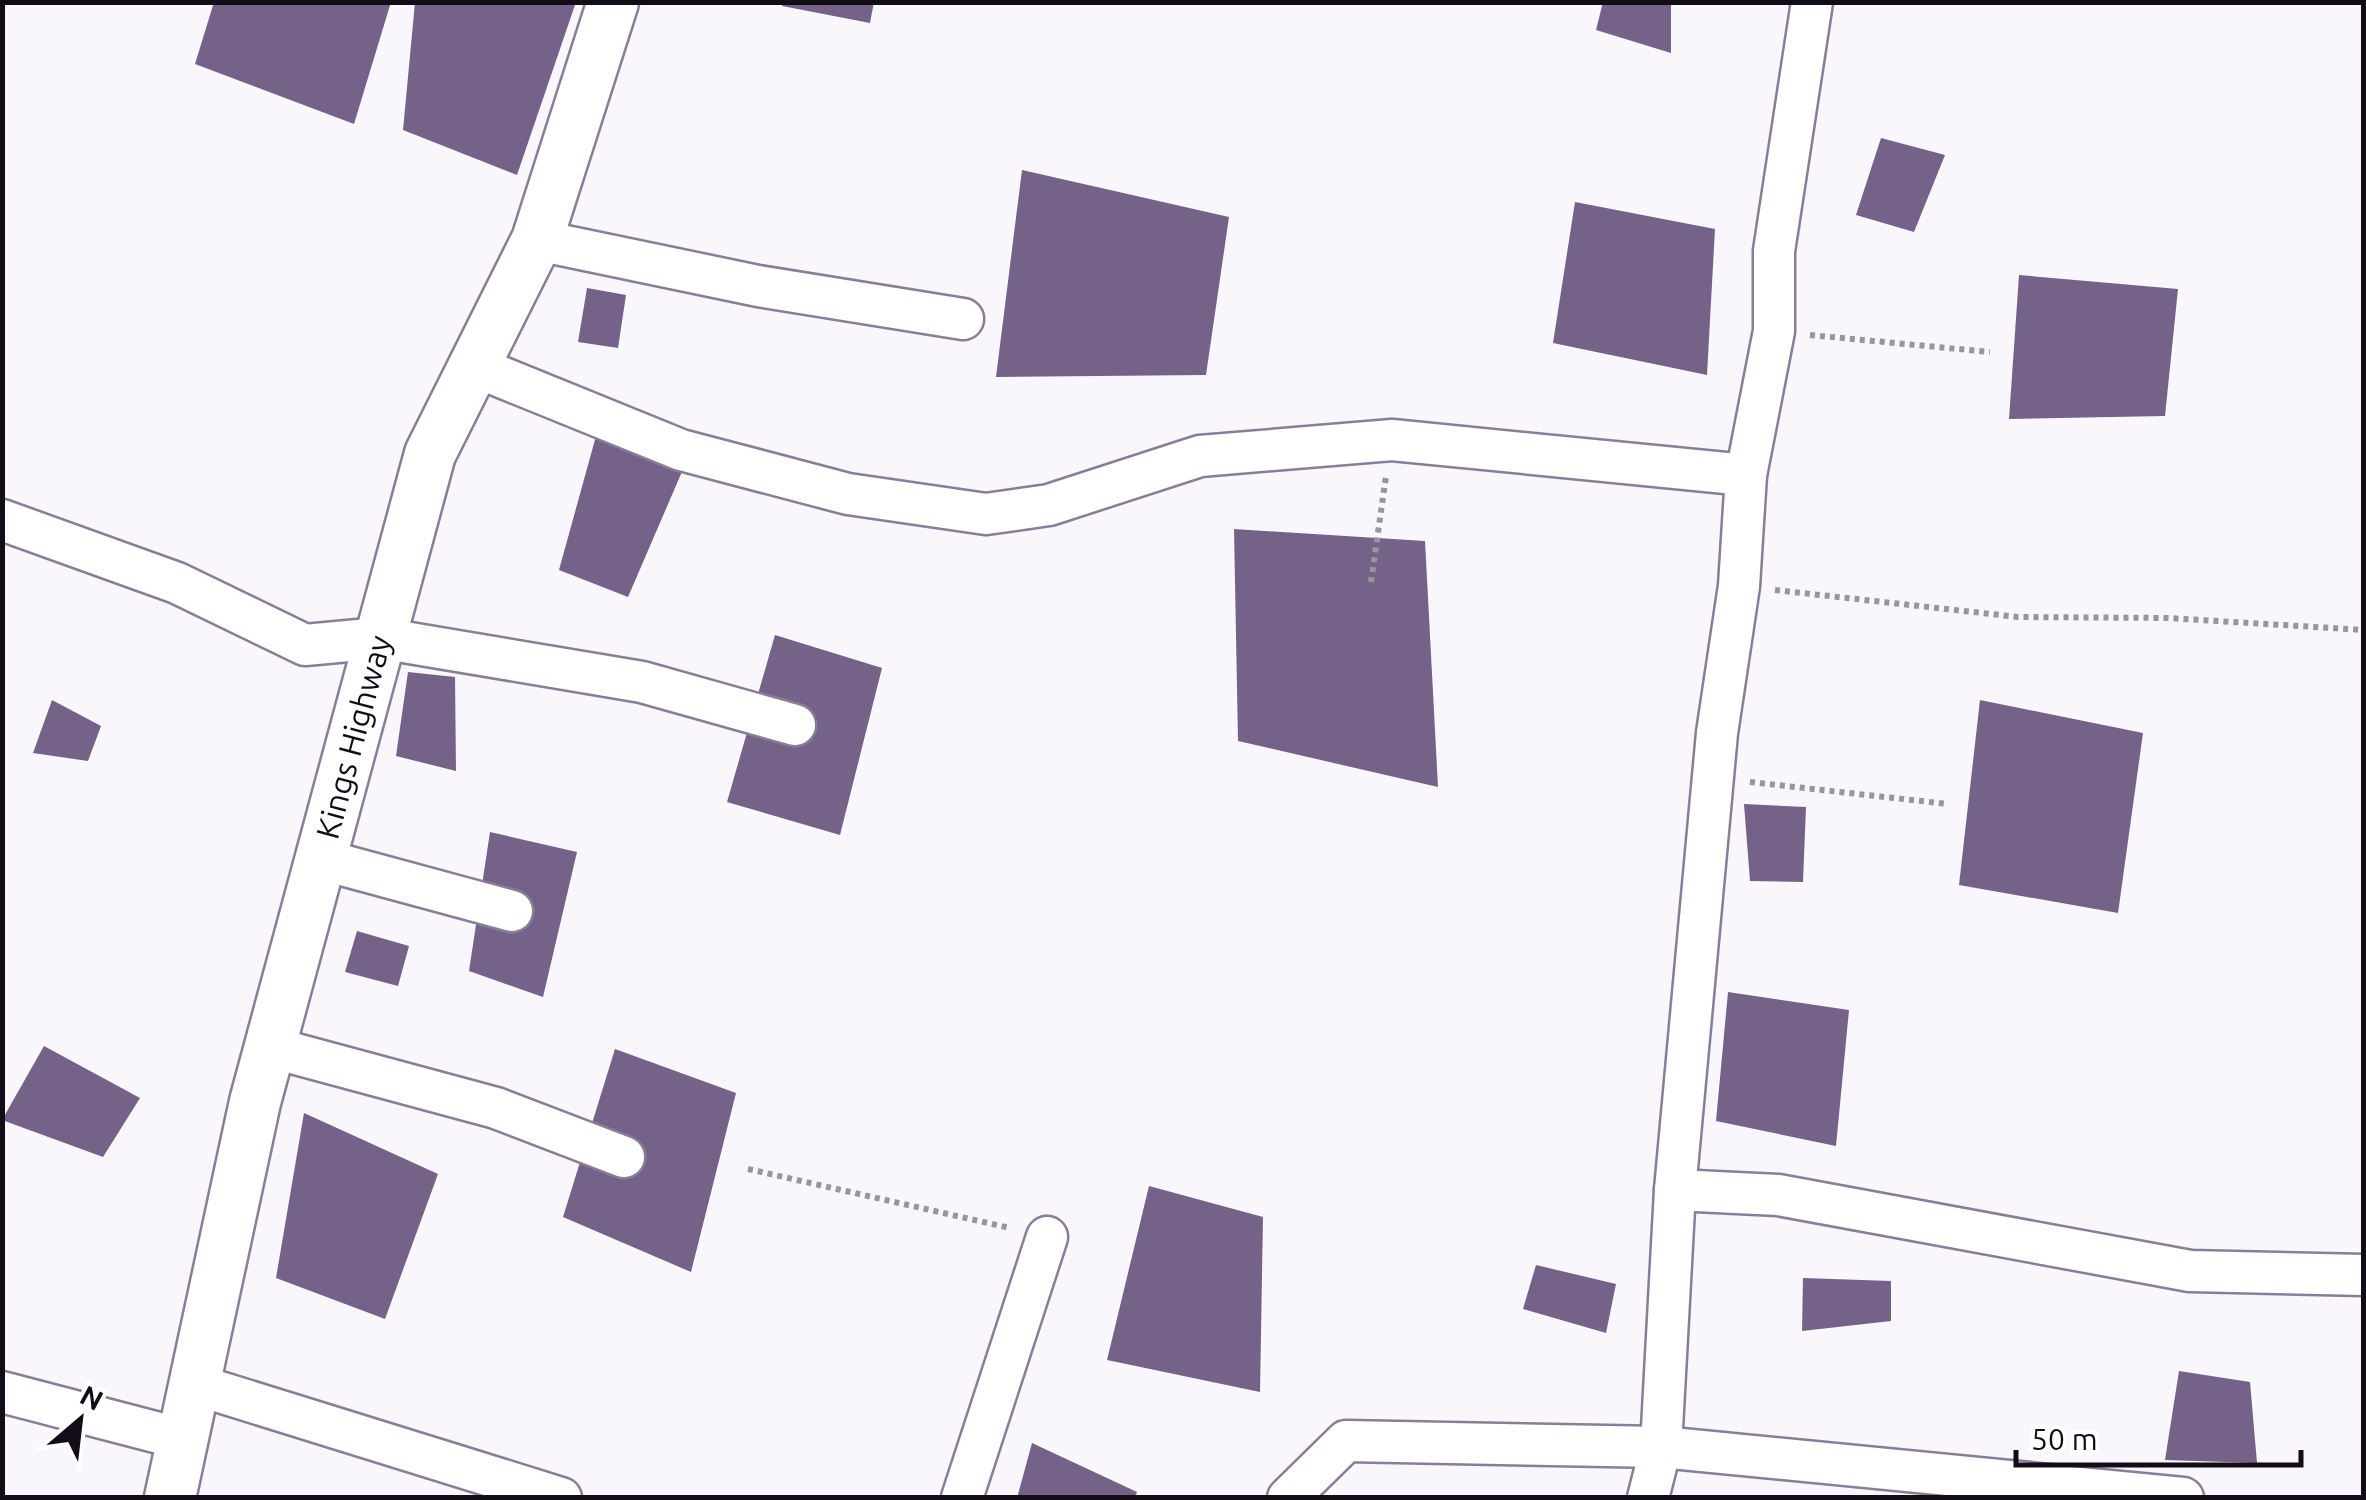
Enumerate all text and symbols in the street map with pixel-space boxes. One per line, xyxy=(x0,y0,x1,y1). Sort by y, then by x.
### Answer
street label: Kings Highway xyxy=(309,631,397,843)
north arrow xyxy=(30,1370,130,1470)
text: N xyxy=(75,1379,108,1416)
scale bar xyxy=(2016,1405,2301,1467)
text: 50 m xyxy=(2031,1422,2098,1456)

